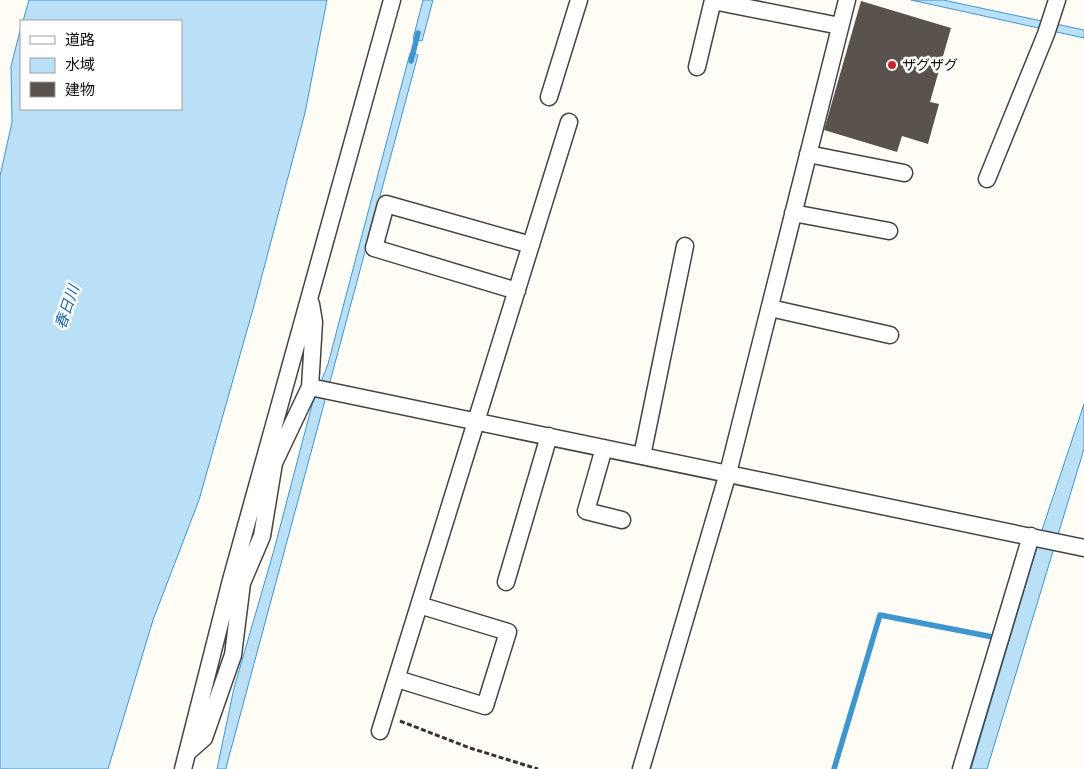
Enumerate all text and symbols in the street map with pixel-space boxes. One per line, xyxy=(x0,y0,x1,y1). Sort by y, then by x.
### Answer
legend xyxy=(20,20,182,110)
text: 道路 xyxy=(65,27,95,50)
text: 水域 xyxy=(65,52,95,75)
place label: ザグザグ xyxy=(902,54,958,74)
marker: ザグザグ xyxy=(886,59,898,71)
text: 建物 xyxy=(65,77,95,100)
water label: 春日川 xyxy=(47,280,84,332)

